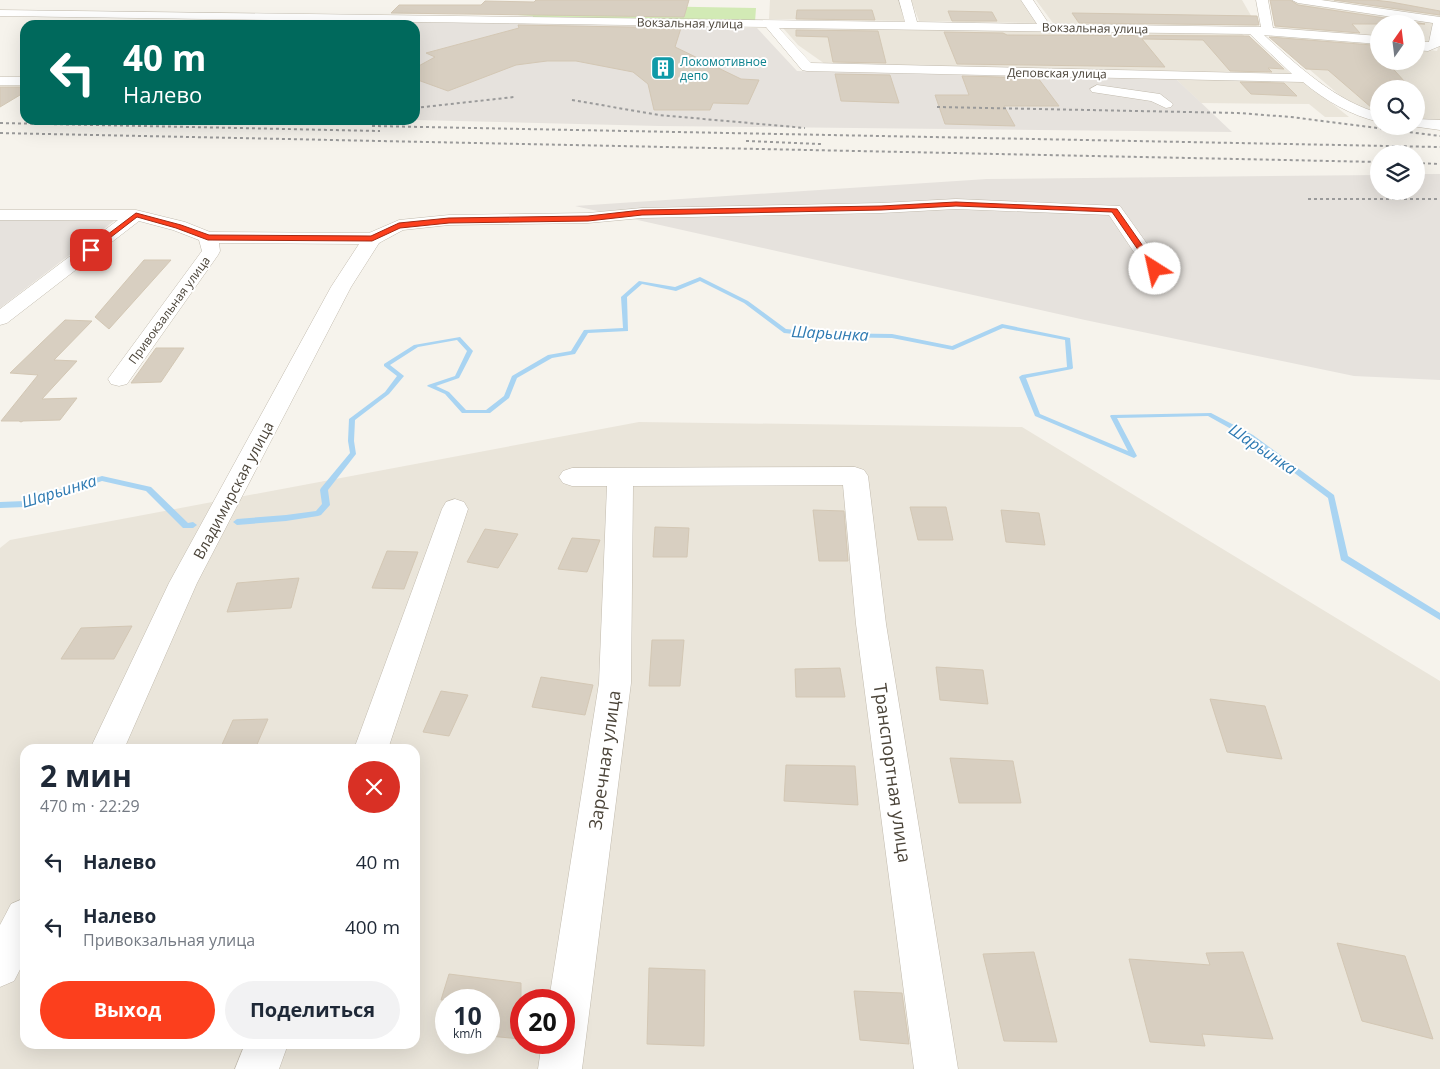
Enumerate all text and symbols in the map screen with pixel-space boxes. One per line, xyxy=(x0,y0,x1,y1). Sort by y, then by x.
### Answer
street label: Вокзальная улица xyxy=(637,14,743,32)
north arrow xyxy=(1370,15,1425,70)
map controls xyxy=(1370,15,1425,200)
street label: Вокзальная улица xyxy=(1042,19,1148,37)
text: 40 m xyxy=(123,34,206,81)
icon: left xyxy=(40,40,105,105)
place label: Локомотивное депо xyxy=(680,53,767,84)
building icon: Локомотивное депо xyxy=(650,55,676,81)
street label: Деповская улица xyxy=(1007,64,1107,82)
text: Налево xyxy=(123,79,202,109)
button: search xyxy=(1370,80,1425,135)
button: layers xyxy=(1370,145,1425,200)
pin xyxy=(70,229,112,271)
icon: arrive xyxy=(77,236,105,264)
position arrow xyxy=(1128,242,1180,294)
street label: Привокзальная улица xyxy=(124,253,214,367)
water label: Шарьинка xyxy=(791,320,869,346)
street label: Владимирская улица xyxy=(188,418,278,562)
water label: Шарьинка xyxy=(1225,418,1301,480)
water label: Шарьинка xyxy=(19,469,99,513)
street label: Транспортная улица xyxy=(869,682,917,864)
street label: Заречная улица xyxy=(582,689,626,831)
text: 2 мин xyxy=(40,755,132,796)
button: close xyxy=(348,761,400,813)
text: 470 m · 22:29 xyxy=(40,795,140,817)
icon: left xyxy=(40,848,68,876)
text: Налево xyxy=(83,849,156,875)
text: 40 m xyxy=(356,849,400,875)
text: Налево xyxy=(83,903,156,929)
icon: left xyxy=(40,913,68,941)
text: 400 m xyxy=(345,914,400,940)
text: Привокзальная улица xyxy=(83,929,255,951)
button: Выход xyxy=(40,981,215,1039)
button: Поделиться xyxy=(225,981,400,1039)
speed limit sign: 20 xyxy=(510,989,575,1054)
text: 10 xyxy=(453,998,482,1032)
text: km/h xyxy=(453,1025,482,1042)

